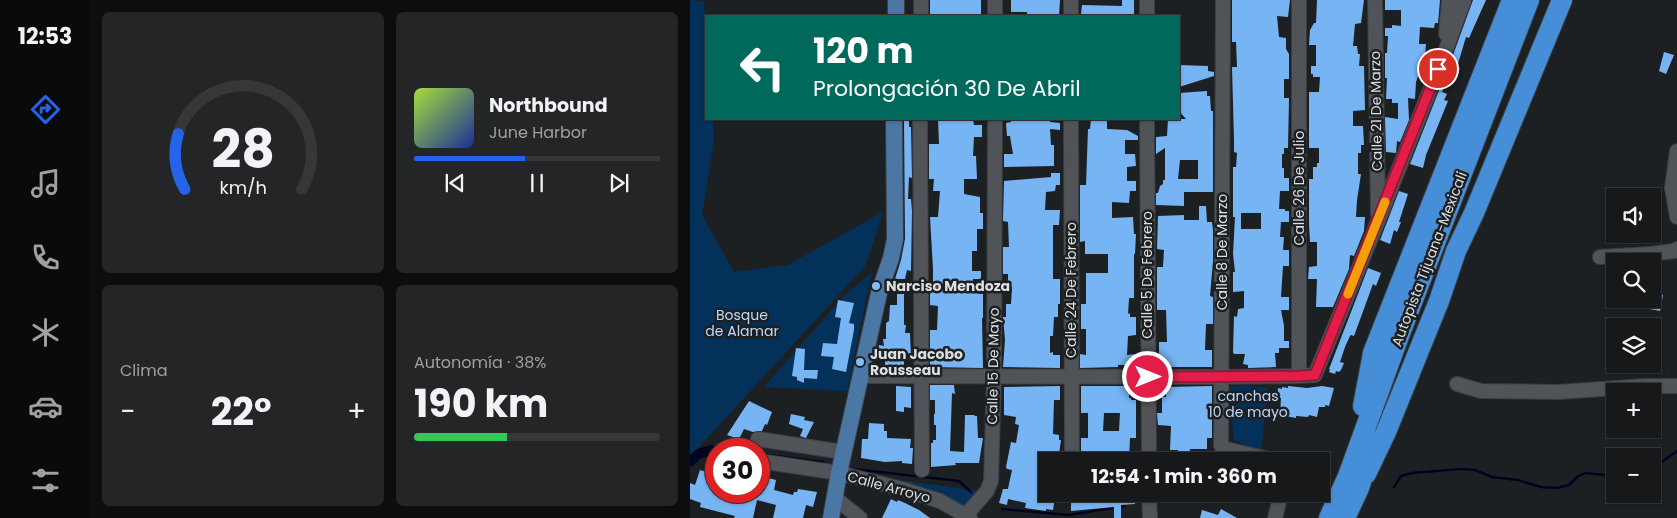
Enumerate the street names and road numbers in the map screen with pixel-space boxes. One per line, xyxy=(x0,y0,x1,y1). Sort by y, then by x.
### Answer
street label: Calle 21 De Marzo xyxy=(1365,51,1387,171)
street label: Calle 26 De Julio xyxy=(1289,131,1309,245)
street label: Autopista Tijuana-Mexicali xyxy=(1386,169,1472,349)
street label: Calle 8 De Marzo xyxy=(1212,194,1232,310)
street label: Calle 5 De Febrero xyxy=(1137,211,1157,339)
street label: Calle 24 De Febrero xyxy=(1061,222,1081,358)
street label: Calle 15 De Mayo xyxy=(982,307,1004,425)
street label: Calle Arroyo xyxy=(845,466,933,508)

